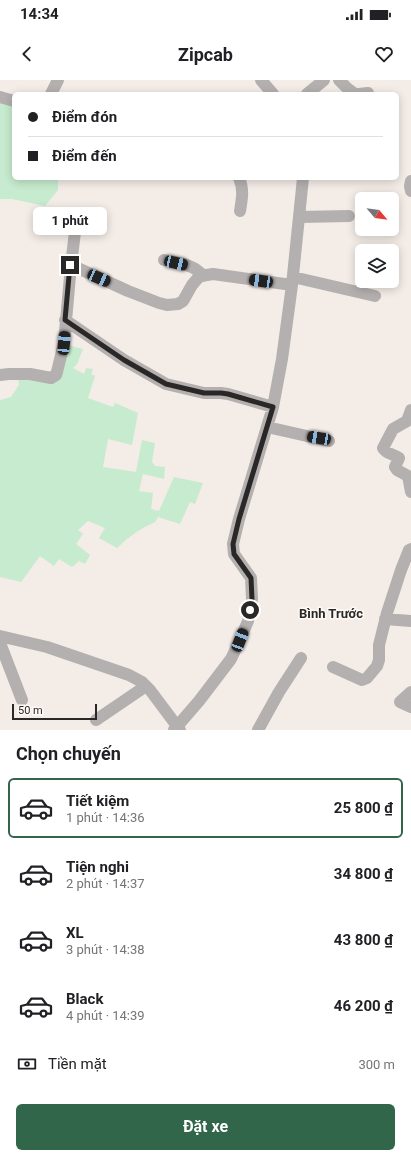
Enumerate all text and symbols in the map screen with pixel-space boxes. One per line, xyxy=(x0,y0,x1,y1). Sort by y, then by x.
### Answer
text: 14:34 xyxy=(20,5,59,23)
icon: back xyxy=(16,43,38,65)
icon: heart xyxy=(373,43,395,65)
text: Zipcab xyxy=(178,44,233,65)
text: Điểm đón xyxy=(52,108,117,126)
text: Điểm đến xyxy=(52,147,117,165)
north arrow xyxy=(355,192,399,236)
map controls xyxy=(355,192,399,288)
callout: 1 phút xyxy=(33,207,107,235)
text: 1 phút xyxy=(52,213,88,228)
button: layers xyxy=(355,244,399,288)
car xyxy=(163,254,189,272)
route end xyxy=(61,256,79,274)
car xyxy=(86,268,112,288)
car xyxy=(248,273,274,289)
car xyxy=(57,331,71,355)
car xyxy=(306,430,332,446)
route start xyxy=(241,601,259,619)
district label: Bình Trước xyxy=(299,606,363,621)
car xyxy=(230,627,250,653)
scale bar xyxy=(12,702,97,721)
text: 50 m xyxy=(18,704,43,717)
text: Chọn chuyến xyxy=(16,743,121,764)
icon: car xyxy=(18,790,54,826)
text: Tiết kiệm xyxy=(66,792,129,810)
text: 25 800 ₫ xyxy=(334,799,393,817)
text: 1 phút · 14:36 xyxy=(66,810,145,825)
icon: car xyxy=(18,856,54,892)
text: Tiện nghi xyxy=(66,858,129,876)
text: 34 800 ₫ xyxy=(334,865,393,883)
text: 2 phút · 14:37 xyxy=(66,876,145,891)
icon: car xyxy=(18,922,54,958)
text: XL xyxy=(66,924,84,942)
text: 43 800 ₫ xyxy=(334,931,393,949)
text: 3 phút · 14:38 xyxy=(66,942,145,957)
icon: car xyxy=(18,988,54,1024)
text: Black xyxy=(66,990,103,1008)
text: 46 200 ₫ xyxy=(334,997,393,1015)
text: 4 phút · 14:39 xyxy=(66,1008,145,1023)
icon: cash xyxy=(16,1053,38,1075)
text: Tiền mặt xyxy=(48,1055,107,1073)
text: 300 m xyxy=(358,1057,395,1072)
button: Đặt xe xyxy=(16,1104,395,1150)

